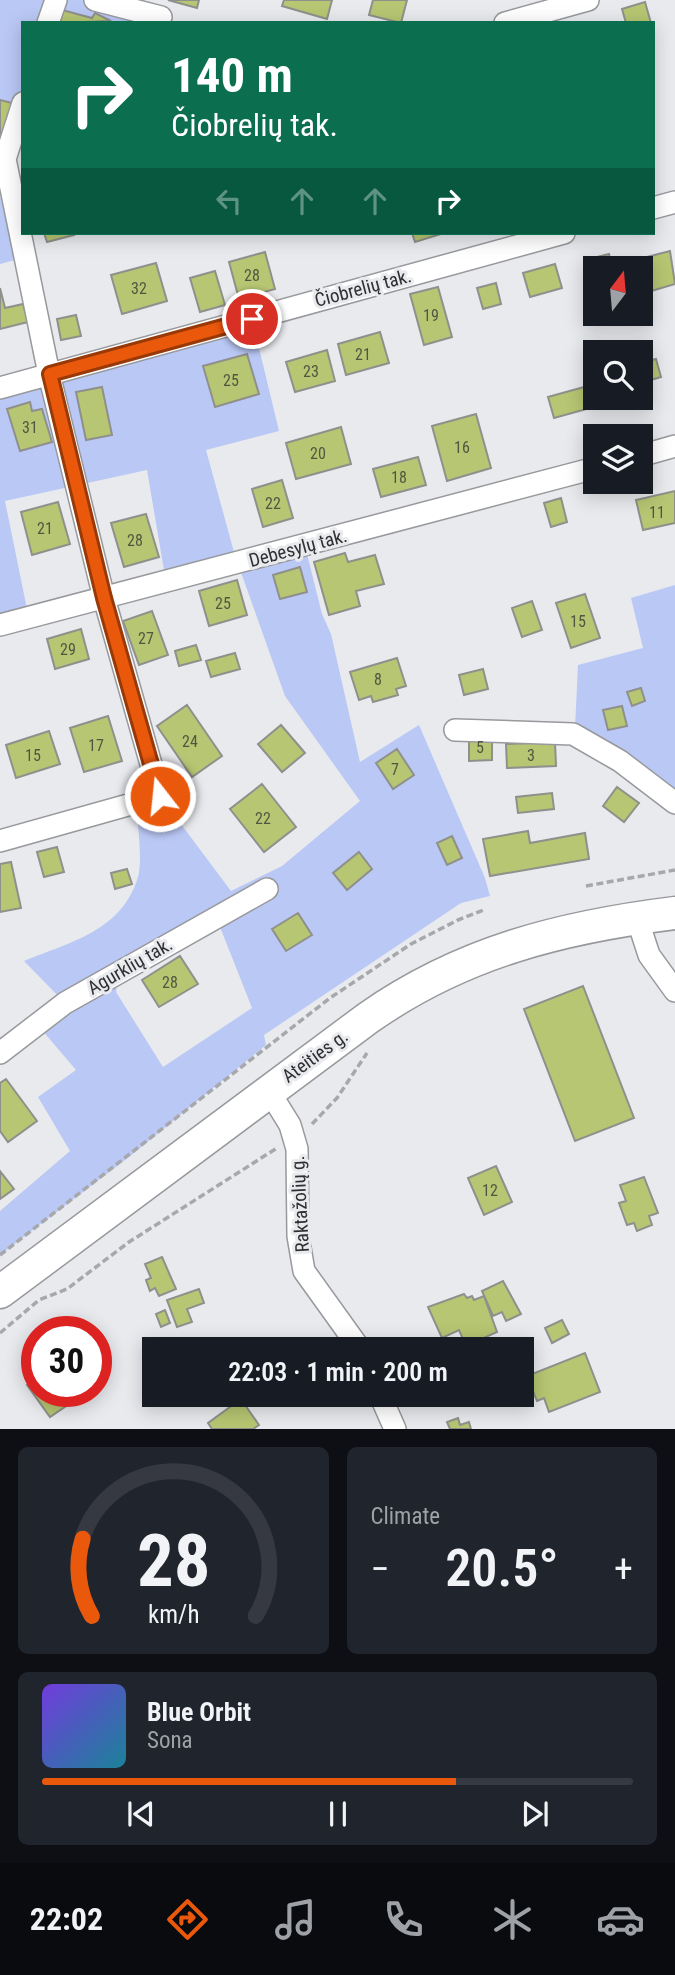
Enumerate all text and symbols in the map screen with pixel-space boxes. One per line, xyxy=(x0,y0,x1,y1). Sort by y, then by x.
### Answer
text: 140 m xyxy=(171,47,293,104)
icon: right xyxy=(56,49,147,140)
text: Čiobrelių tak. xyxy=(171,106,338,144)
icon: left xyxy=(210,182,248,220)
icon: ahead xyxy=(283,182,321,220)
icon: ahead xyxy=(356,182,394,220)
icon: right xyxy=(429,182,467,220)
north arrow xyxy=(583,256,653,326)
map controls xyxy=(583,256,653,494)
street label: Čiobrelių tak. xyxy=(312,264,414,312)
house number: 28 xyxy=(244,266,260,285)
house number: 32 xyxy=(131,279,147,298)
pin xyxy=(222,289,282,349)
icon: arrive xyxy=(233,300,271,338)
house number: 19 xyxy=(423,306,439,325)
button: search xyxy=(583,340,653,410)
house number: 21 xyxy=(355,345,371,364)
house number: 23 xyxy=(303,362,319,381)
house number: 25 xyxy=(223,371,239,390)
house number: 31 xyxy=(22,418,38,437)
button: layers xyxy=(583,424,653,494)
house number: 16 xyxy=(454,438,470,457)
house number: 20 xyxy=(310,444,326,463)
house number: 18 xyxy=(391,468,407,487)
house number: 22 xyxy=(265,494,281,513)
house number: 11 xyxy=(649,503,665,522)
house number: 21 xyxy=(37,519,53,538)
street label: Debesylų tak. xyxy=(246,524,350,572)
house number: 28 xyxy=(127,531,143,550)
house number: 25 xyxy=(215,594,231,613)
house number: 15 xyxy=(570,612,586,631)
house number: 27 xyxy=(138,629,154,648)
house number: 29 xyxy=(60,640,76,659)
house number: 8 xyxy=(374,670,382,689)
house number: 24 xyxy=(182,732,198,751)
house number: 17 xyxy=(88,736,104,755)
house number: 5 xyxy=(476,738,484,757)
house number: 15 xyxy=(25,746,41,765)
house number: 3 xyxy=(527,746,535,765)
position arrow xyxy=(123,759,197,833)
house number: 7 xyxy=(391,760,399,779)
house number: 22 xyxy=(255,809,271,828)
street label: Agurklių tak. xyxy=(83,932,177,1000)
house number: 28 xyxy=(162,973,178,992)
street label: Ateities g. xyxy=(278,1024,352,1088)
street label: Raktažolių g. xyxy=(286,1155,314,1253)
house number: 12 xyxy=(482,1181,498,1200)
speed limit sign: 30 xyxy=(21,1316,112,1407)
text: 22:03 · 1 min · 200 m xyxy=(228,1357,448,1387)
text: Climate xyxy=(371,1503,440,1530)
text: 28 xyxy=(136,1519,210,1605)
text: 20.5° xyxy=(445,1538,558,1599)
text: − xyxy=(371,1547,390,1591)
text: + xyxy=(614,1547,633,1591)
text: km/h xyxy=(148,1600,199,1629)
text: Blue Orbit xyxy=(147,1697,251,1727)
text: Sona xyxy=(147,1727,193,1754)
icon: previous xyxy=(122,1795,160,1833)
icon: pause xyxy=(319,1795,357,1833)
icon: next xyxy=(516,1795,554,1833)
icon: directions xyxy=(163,1895,212,1944)
icon: music xyxy=(271,1895,320,1944)
icon: phone xyxy=(379,1895,428,1944)
icon: climate xyxy=(488,1895,537,1944)
icon: car xyxy=(596,1895,645,1944)
text: 22:02 xyxy=(30,1900,103,1938)

